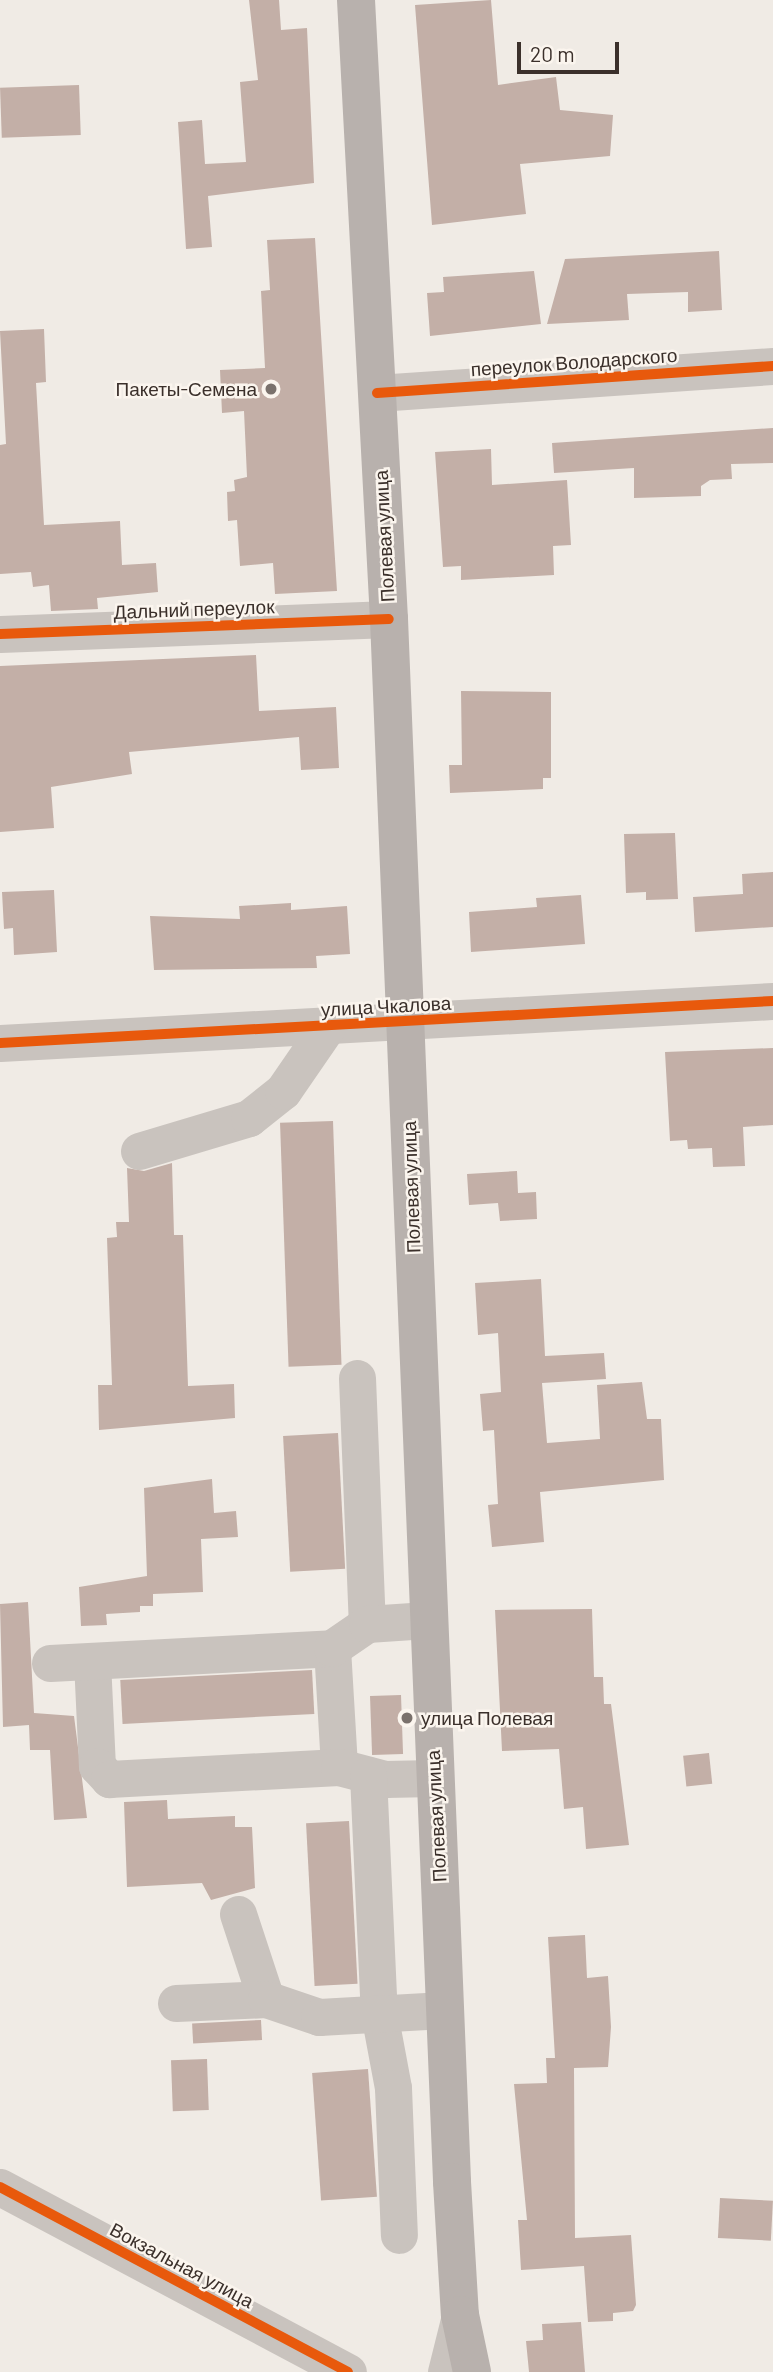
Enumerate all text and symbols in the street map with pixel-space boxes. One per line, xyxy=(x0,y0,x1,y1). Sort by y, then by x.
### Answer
scale bar xyxy=(521,28,622,72)
text: 20 m xyxy=(530,41,575,66)
street label: переулок Володарского xyxy=(470,343,678,381)
place label: Пакеты-Семена xyxy=(115,378,257,400)
marker: Пакеты-Семена xyxy=(263,381,279,397)
street label: Полевая улица xyxy=(369,469,399,603)
street label: Дальний переулок xyxy=(113,595,275,623)
street label: улица Чкалова xyxy=(320,991,452,1021)
street label: Полевая улица xyxy=(397,1121,425,1253)
place label: улица Полевая xyxy=(421,1707,553,1729)
marker: улица Полевая xyxy=(399,1710,415,1726)
street label: Полевая улица xyxy=(421,1749,451,1883)
street label: Вокзальная улица xyxy=(106,2218,258,2312)

